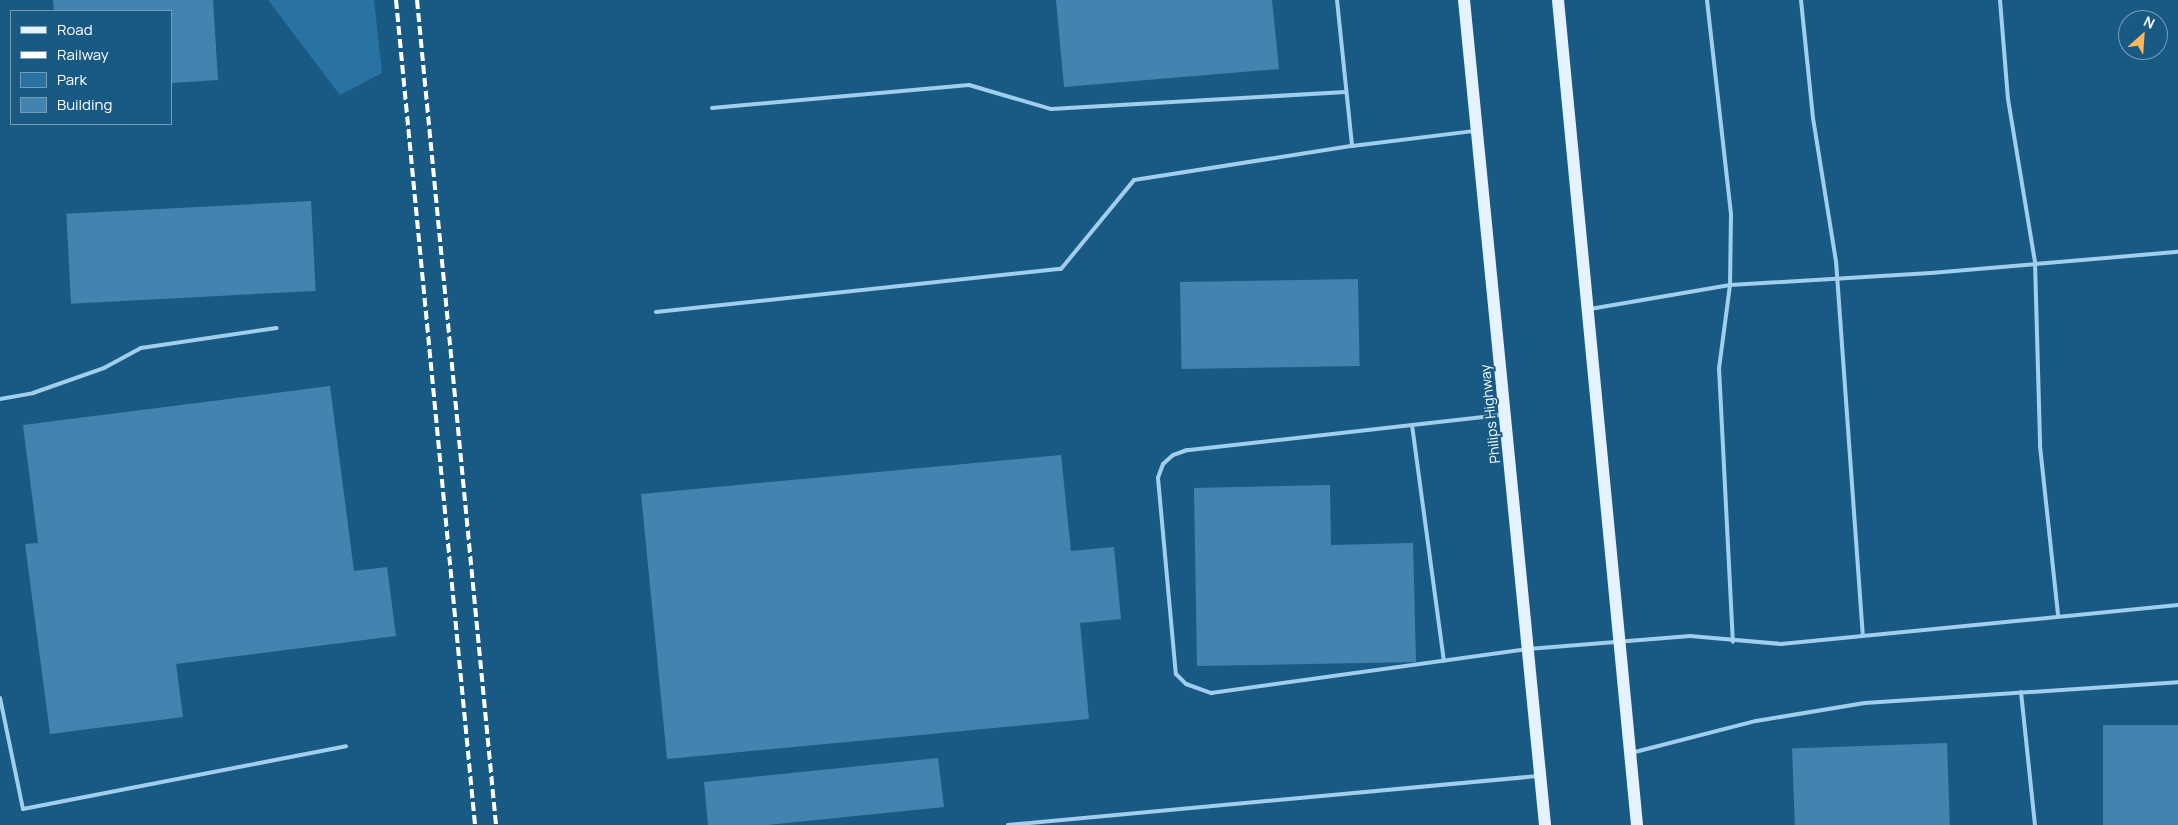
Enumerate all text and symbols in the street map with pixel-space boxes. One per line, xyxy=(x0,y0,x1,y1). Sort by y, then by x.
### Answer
legend xyxy=(10,10,172,125)
north arrow xyxy=(2118,10,2168,60)
text: N xyxy=(2141,11,2158,33)
text: Road xyxy=(57,19,93,40)
text: Railway xyxy=(57,44,109,65)
text: Park xyxy=(57,69,87,90)
text: Building xyxy=(57,94,112,115)
street label: Philips Highway xyxy=(1476,364,1504,464)

